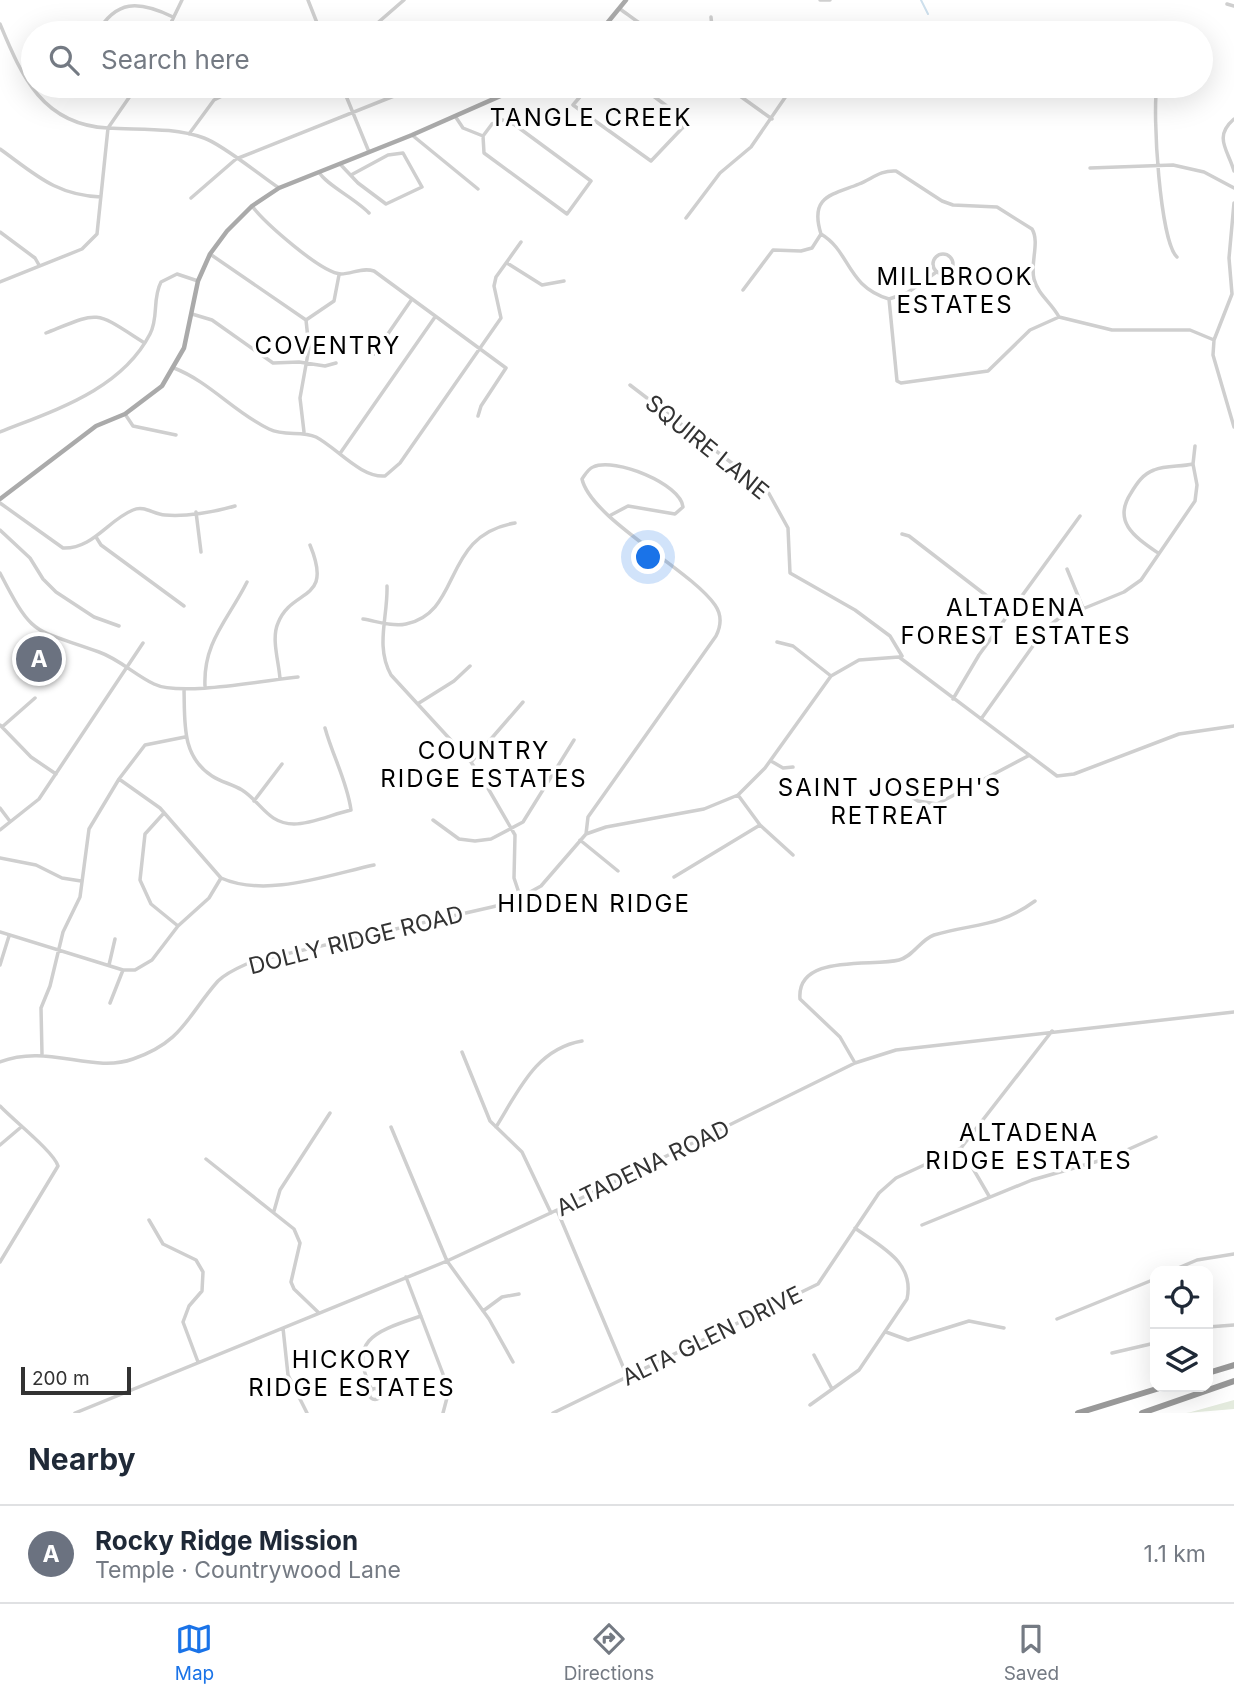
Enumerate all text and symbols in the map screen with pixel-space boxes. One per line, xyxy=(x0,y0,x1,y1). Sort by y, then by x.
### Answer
search box xyxy=(21,21,1213,98)
icon: search xyxy=(45,41,83,79)
text: Search here xyxy=(101,44,250,75)
district label: TANGLE CREEK xyxy=(490,103,692,132)
district label: MILLBROOK ESTATES xyxy=(876,262,1034,319)
district label: COVENTRY xyxy=(255,331,401,360)
street label: SQUIRE LANE xyxy=(640,389,774,505)
your location xyxy=(631,540,665,574)
district label: ALTADENA FOREST ESTATES xyxy=(900,593,1132,650)
pin: A xyxy=(16,633,62,685)
district label: COUNTRY RIDGE ESTATES xyxy=(380,736,588,793)
district label: SAINT JOSEPH'S RETREAT xyxy=(778,773,1002,830)
district label: HIDDEN RIDGE xyxy=(497,889,691,918)
street label: DOLLY RIDGE ROAD xyxy=(246,900,466,980)
street label: ALTADENA ROAD xyxy=(552,1114,734,1222)
district label: ALTADENA RIDGE ESTATES xyxy=(925,1118,1133,1175)
map controls xyxy=(1150,1266,1213,1392)
button: locate xyxy=(1150,1266,1213,1329)
street label: ALTA GLEN DRIVE xyxy=(617,1280,807,1392)
button: layers xyxy=(1150,1329,1213,1392)
district label: HICKORY RIDGE ESTATES xyxy=(248,1345,456,1402)
scale bar xyxy=(21,1364,131,1396)
text: 200 m xyxy=(32,1367,90,1390)
text: Nearby xyxy=(28,1441,136,1477)
text: Rocky Ridge Mission xyxy=(95,1525,358,1556)
text: A xyxy=(42,1540,60,1568)
text: 1.1 km xyxy=(1143,1540,1206,1568)
text: Temple · Countrywood Lane xyxy=(95,1556,401,1584)
tab: Map xyxy=(175,1620,214,1685)
tab: Directions xyxy=(564,1620,654,1685)
tab: Saved xyxy=(1004,1620,1059,1685)

